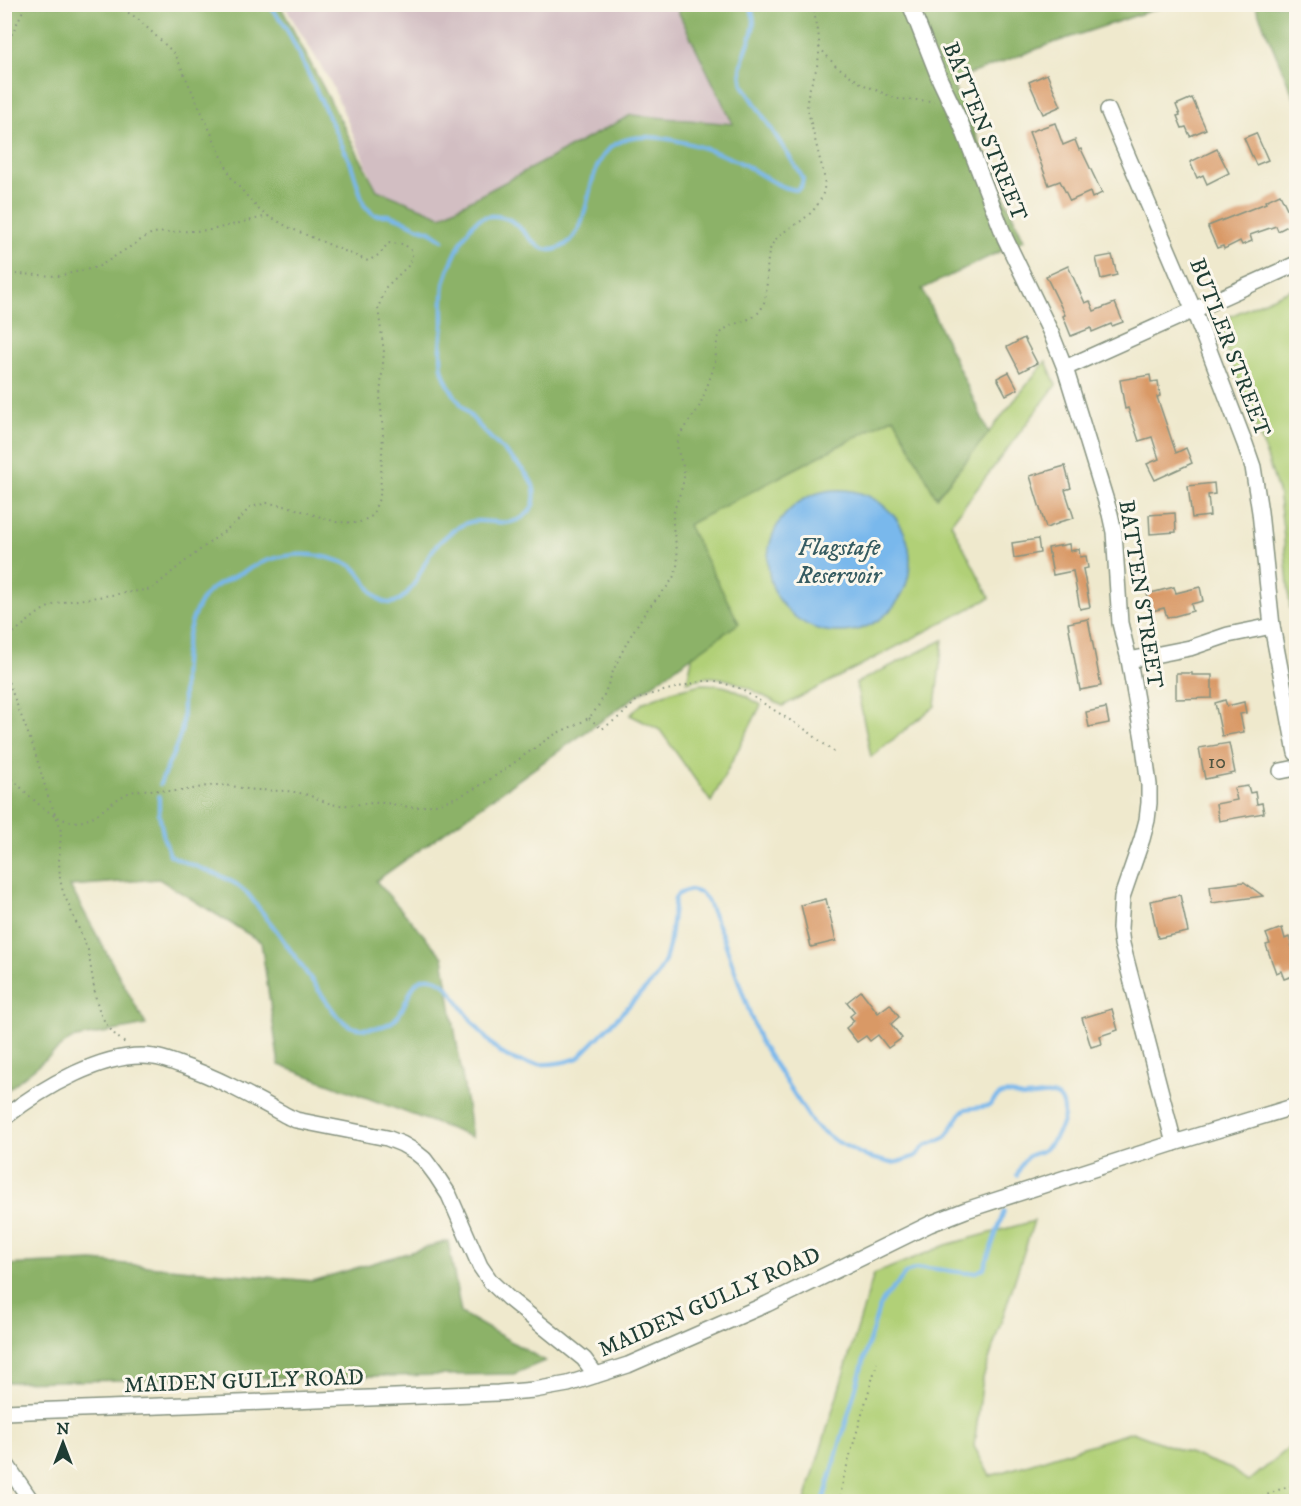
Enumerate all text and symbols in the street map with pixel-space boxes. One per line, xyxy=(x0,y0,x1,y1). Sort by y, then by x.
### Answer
street label: BATTEN STREET xyxy=(936,38,1033,225)
street label: BUTLER STREET xyxy=(1183,255,1276,441)
street label: BATTEN STREET xyxy=(1112,498,1169,691)
water label: Flagstafe Reservoir xyxy=(796,533,883,591)
house number: 10 xyxy=(1208,750,1226,775)
street label: MAIDEN GULLY ROAD xyxy=(594,1241,825,1364)
street label: MAIDEN GULLY ROAD xyxy=(124,1364,364,1399)
north arrow xyxy=(33,1413,93,1473)
text: N xyxy=(56,1419,70,1439)

